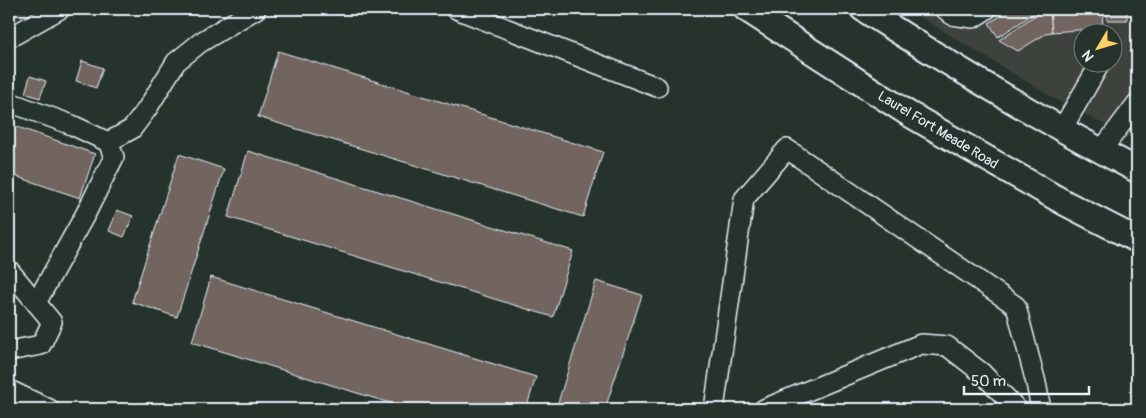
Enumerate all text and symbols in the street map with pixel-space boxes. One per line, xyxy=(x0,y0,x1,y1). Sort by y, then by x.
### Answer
north arrow xyxy=(1074,22,1124,72)
text: N xyxy=(1079,47,1098,65)
street label: Laurel Fort Meade Road xyxy=(875,87,1001,173)
scale bar xyxy=(964,363,1088,395)
text: 50 m xyxy=(971,372,1006,391)

